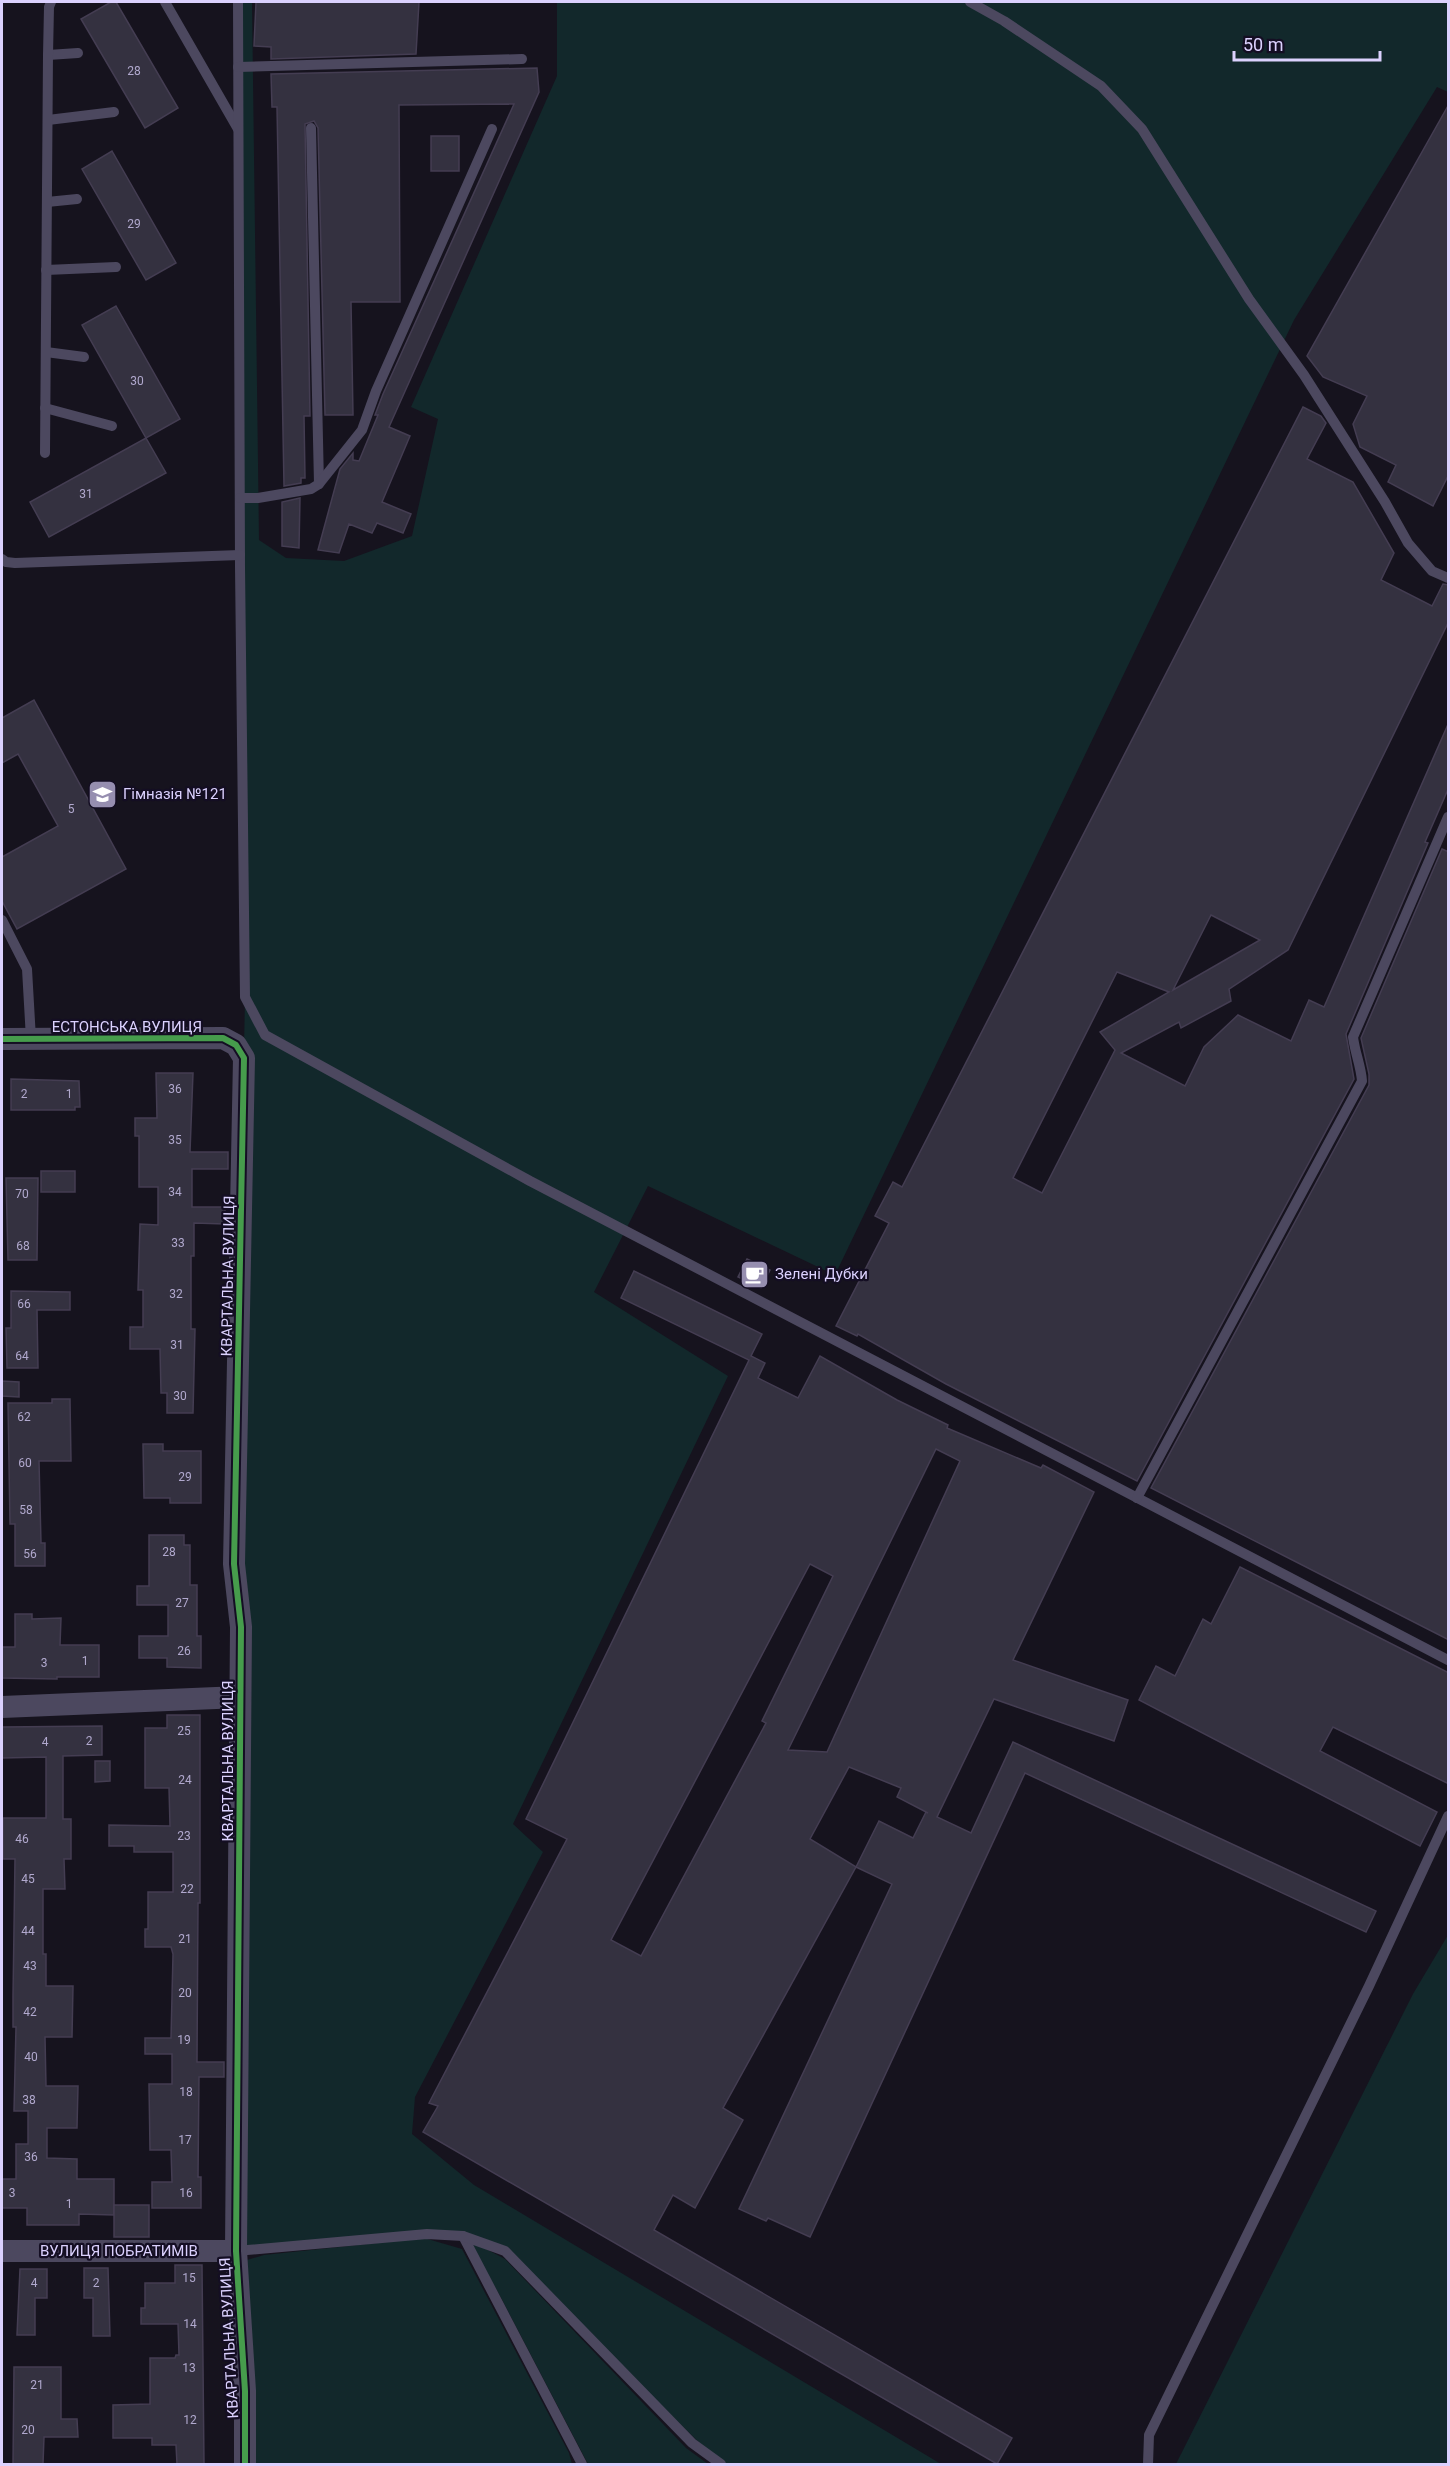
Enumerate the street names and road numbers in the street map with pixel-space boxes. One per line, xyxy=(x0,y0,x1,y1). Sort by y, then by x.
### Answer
street label: ЕСТОНСЬКА ВУЛИЦЯ xyxy=(52,1018,202,1036)
street label: КВАРТАЛЬНА ВУЛИЦЯ xyxy=(218,1195,238,1357)
street label: КВАРТАЛЬНА ВУЛИЦЯ xyxy=(219,1680,237,1842)
street label: ВУЛИЦЯ ПОБРАТИМІВ xyxy=(40,2242,198,2260)
street label: КВАРТАЛЬНА ВУЛИЦЯ xyxy=(216,2257,242,2419)

